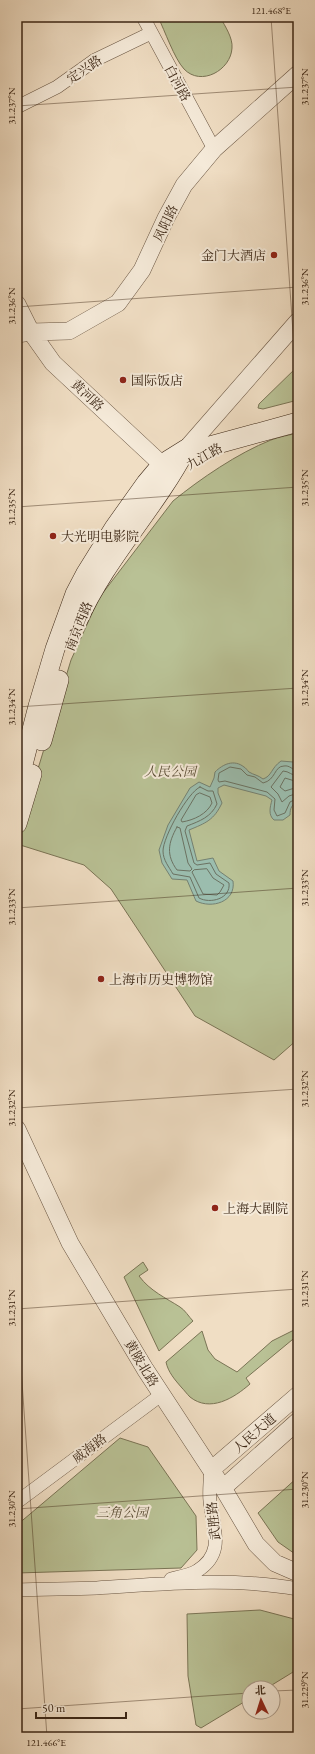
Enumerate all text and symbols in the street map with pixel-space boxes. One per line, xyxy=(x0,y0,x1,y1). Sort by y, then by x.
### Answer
text: 121.468°E xyxy=(251,4,291,17)
street label: 定兴路 xyxy=(63,51,105,87)
street label: 白河路 xyxy=(161,62,194,104)
text: 31.237°N xyxy=(298,68,311,106)
text: 31.237°N xyxy=(5,87,18,125)
street label: 凤阳路 xyxy=(149,202,182,244)
place label: 金门大酒店 xyxy=(201,247,266,264)
marker: 金门大酒店 xyxy=(269,250,279,260)
text: 31.236°N xyxy=(298,268,311,306)
text: 31.236°N xyxy=(5,287,18,325)
place label: 国际饭店 xyxy=(131,372,183,389)
marker: 国际饭店 xyxy=(118,375,128,385)
street label: 黄河路 xyxy=(68,376,108,415)
street label: 九江路 xyxy=(183,439,225,474)
text: 31.235°N xyxy=(298,469,311,507)
text: 31.235°N xyxy=(5,488,18,526)
place label: 大光明电影院 xyxy=(61,528,139,545)
marker: 大光明电影院 xyxy=(48,531,58,541)
street label: 南京西路 xyxy=(61,599,96,653)
text: 31.234°N xyxy=(298,669,311,707)
text: 31.234°N xyxy=(5,688,18,726)
park label: 人民公园 xyxy=(144,763,198,780)
text: 31.233°N xyxy=(298,869,311,907)
text: 31.233°N xyxy=(5,888,18,926)
place label: 上海市历史博物馆 xyxy=(109,971,213,988)
marker: 上海市历史博物馆 xyxy=(96,974,106,984)
text: 31.232°N xyxy=(298,1070,311,1108)
text: 31.232°N xyxy=(5,1089,18,1127)
place label: 上海大剧院 xyxy=(223,1200,288,1217)
marker: 上海大剧院 xyxy=(210,1203,220,1213)
text: 31.231°N xyxy=(298,1270,311,1308)
text: 31.231°N xyxy=(5,1289,18,1327)
street label: 黄陂北路 xyxy=(121,1337,162,1390)
street label: 人民大道 xyxy=(229,1410,280,1457)
street label: 威海路 xyxy=(69,1430,110,1467)
text: 31.230°N xyxy=(298,1471,311,1509)
text: 31.230°N xyxy=(5,1490,18,1528)
street label: 武胜路 xyxy=(203,1501,224,1541)
park label: 三角公园 xyxy=(96,1504,150,1521)
text: 31.229°N xyxy=(298,1671,311,1709)
north arrow xyxy=(241,1680,281,1720)
text: 北 xyxy=(254,1683,266,1697)
scale bar xyxy=(36,1694,126,1720)
text: 50 m xyxy=(42,1700,66,1716)
text: 121.466°E xyxy=(26,1736,66,1749)

